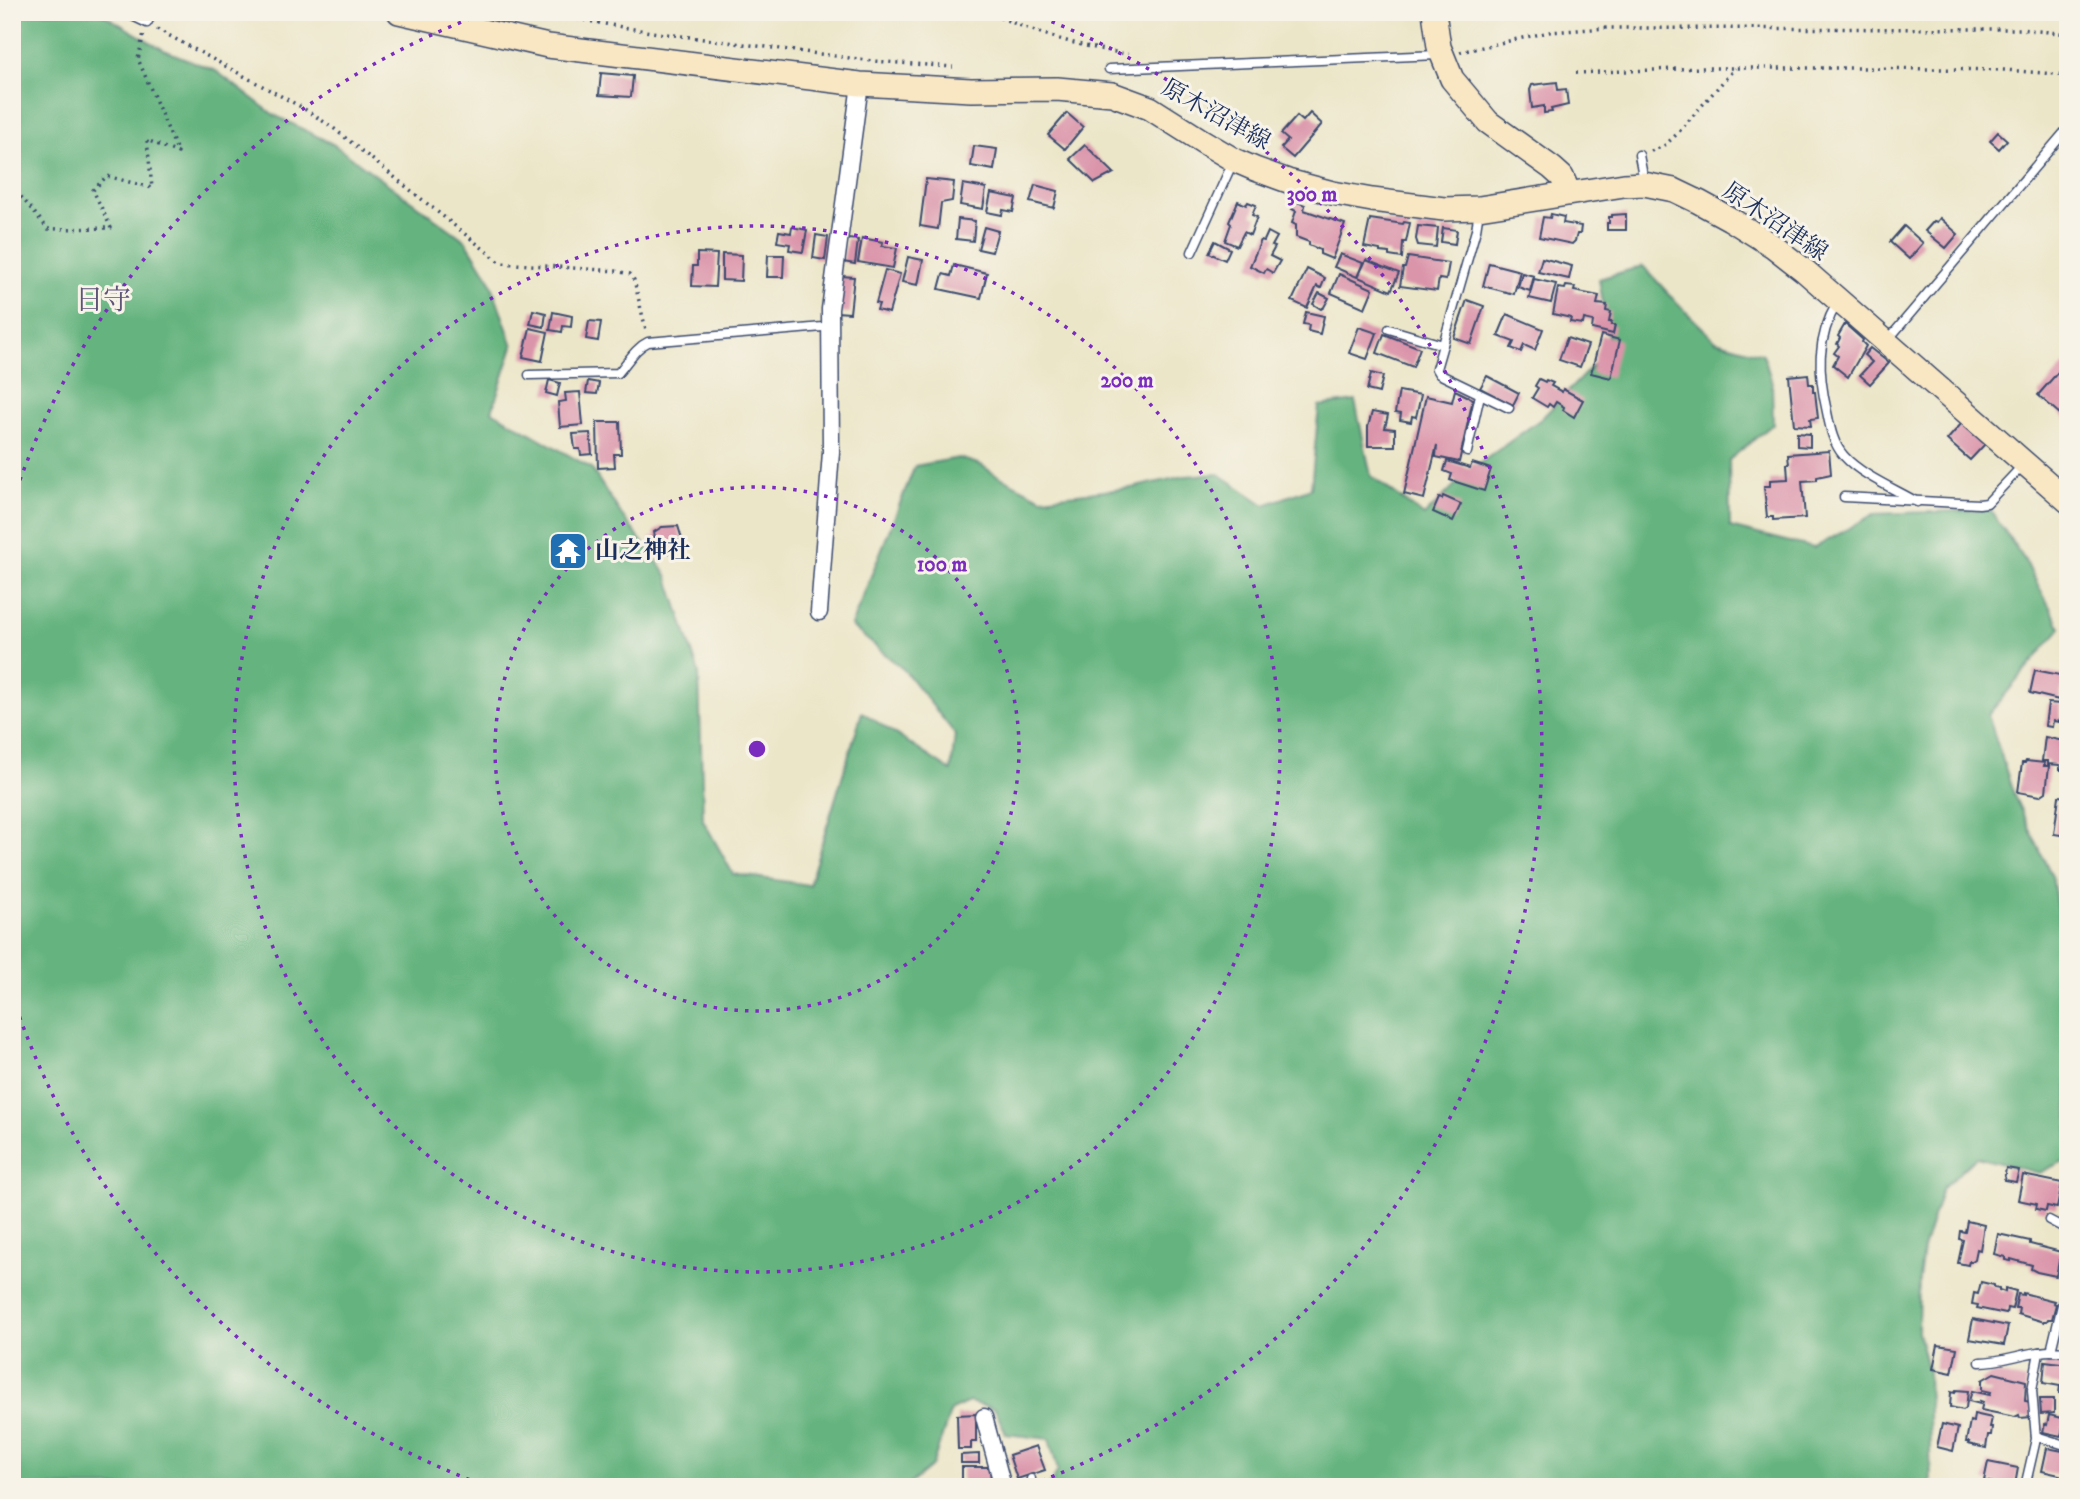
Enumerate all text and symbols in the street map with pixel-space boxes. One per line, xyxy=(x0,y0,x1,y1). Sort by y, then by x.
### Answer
street label: 原木沼津線 xyxy=(1156,73,1276,157)
street label: 原木沼津線 xyxy=(1717,176,1833,268)
text: 300 m xyxy=(1287,182,1338,208)
district label: 日守 xyxy=(75,283,131,318)
text: 200 m xyxy=(1100,368,1154,394)
temple icon: 山之神社 xyxy=(547,530,589,572)
place label: 山之神社 xyxy=(595,536,691,566)
text: 100 m xyxy=(917,552,967,578)
centre of rings xyxy=(745,737,769,761)

